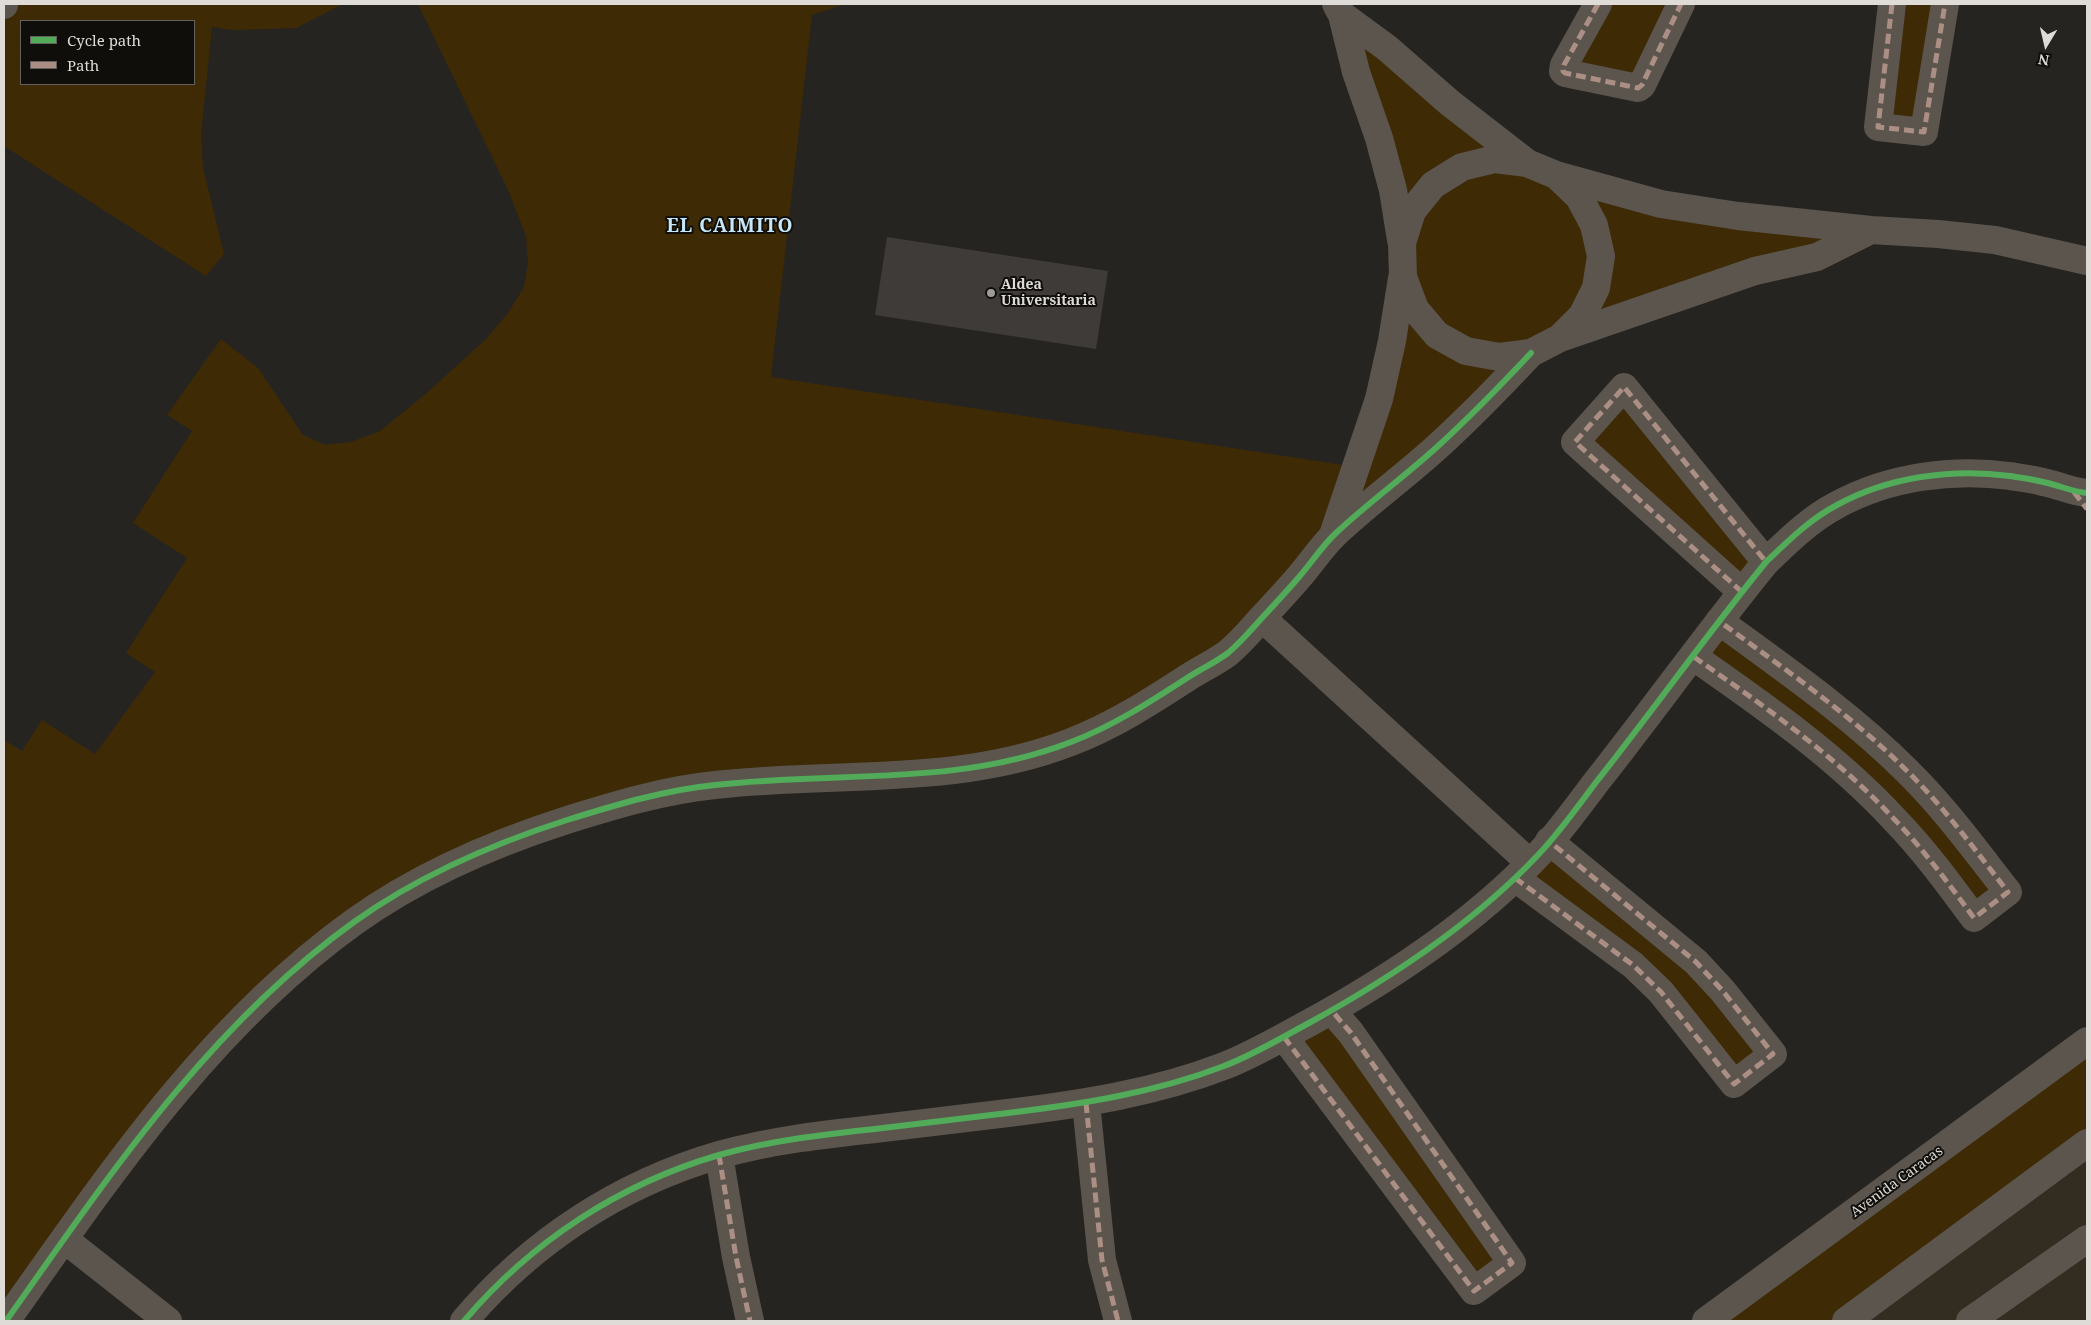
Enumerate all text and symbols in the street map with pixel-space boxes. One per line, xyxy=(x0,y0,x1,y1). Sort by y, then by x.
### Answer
legend xyxy=(20,20,195,85)
north arrow xyxy=(2021,20,2071,70)
text: Cycle path xyxy=(67,30,141,50)
text: N xyxy=(2037,50,2051,71)
text: Path xyxy=(67,55,99,75)
district label: EL CAIMITO xyxy=(665,216,795,238)
place label: Aldea Universitaria xyxy=(1001,277,1096,310)
marker: Aldea Universitaria xyxy=(985,287,997,299)
street label: Avenida Caracas xyxy=(1848,1143,1946,1221)

